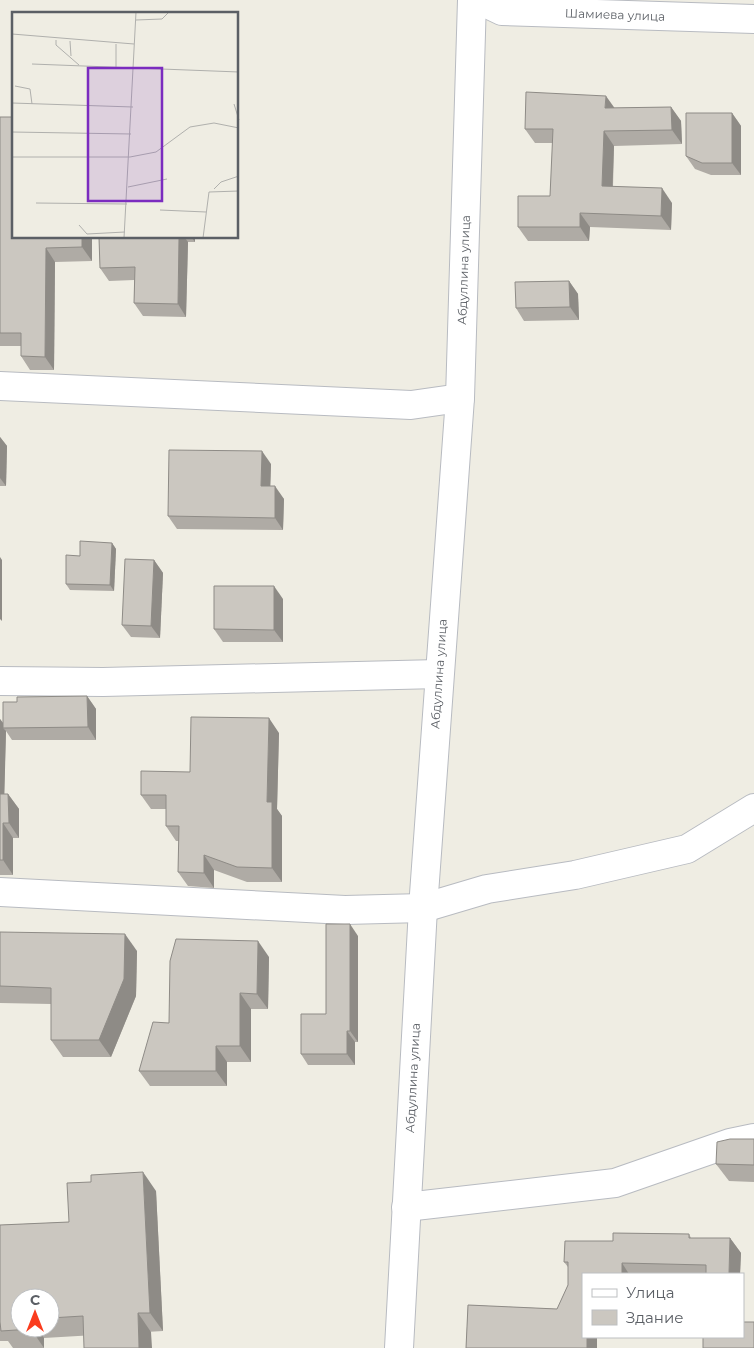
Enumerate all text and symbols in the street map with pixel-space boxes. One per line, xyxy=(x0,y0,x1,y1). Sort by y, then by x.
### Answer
street label: Шамиева улица xyxy=(565,5,665,24)
inset map xyxy=(12,12,239,239)
street label: Абдуллина улица xyxy=(454,215,473,325)
street label: Абдуллина улица xyxy=(427,619,450,729)
street label: Абдуллина улица xyxy=(402,1023,423,1133)
legend xyxy=(582,1273,744,1338)
text: Улица xyxy=(626,1283,674,1302)
north arrow xyxy=(10,1288,60,1338)
text: С xyxy=(30,1291,40,1309)
text: Здание xyxy=(626,1308,684,1327)

